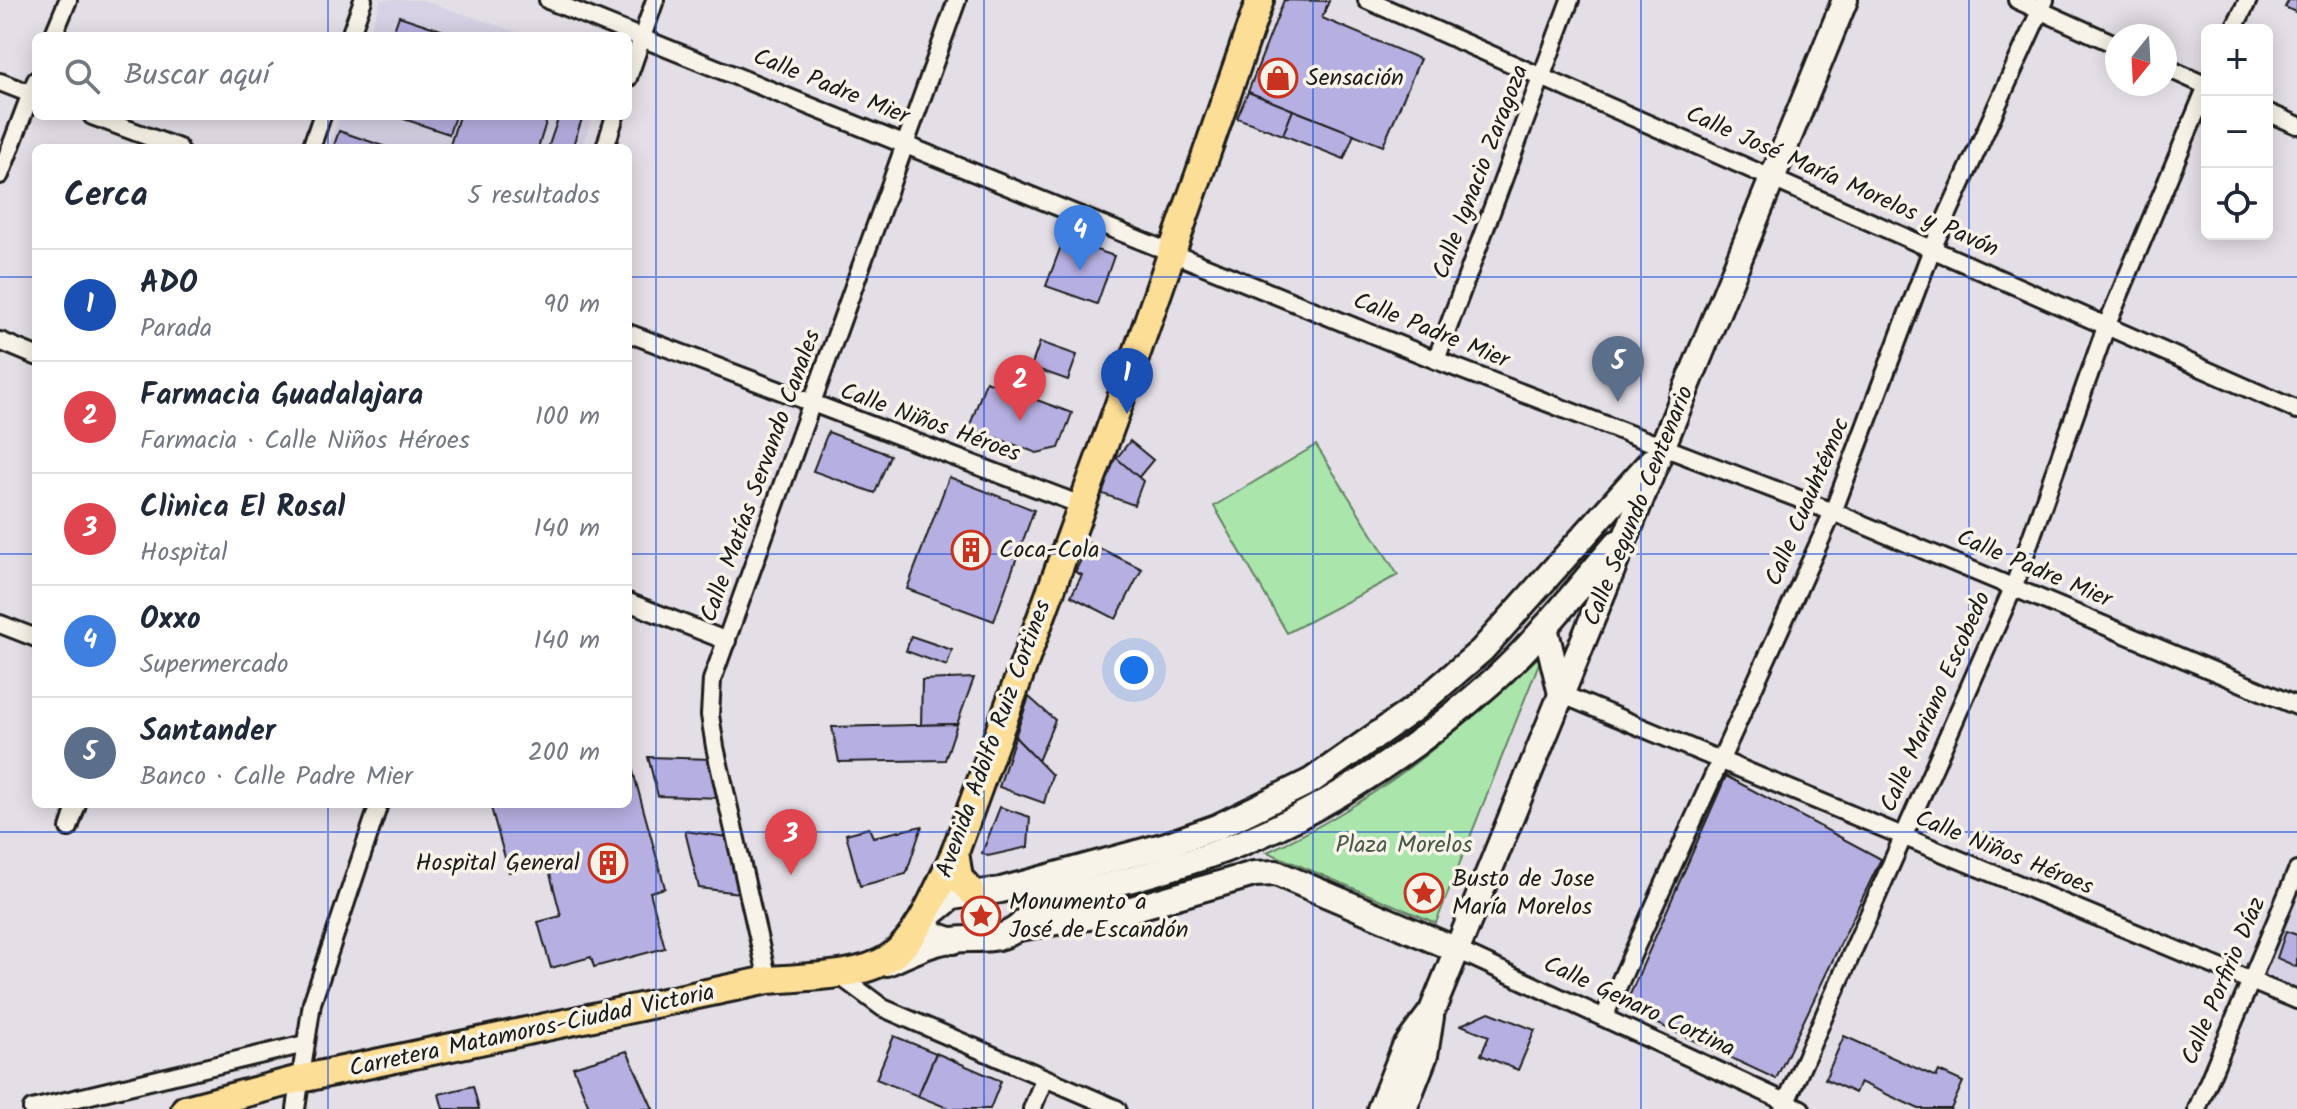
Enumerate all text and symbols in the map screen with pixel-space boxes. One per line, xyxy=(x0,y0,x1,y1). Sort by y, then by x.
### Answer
north arrow xyxy=(2105,24,2177,96)
map controls xyxy=(2201,24,2273,240)
button: + xyxy=(2201,24,2273,96)
search box xyxy=(32,32,632,120)
street label: Calle Padre Mier xyxy=(747,38,917,137)
text: Buscar aquí xyxy=(124,52,270,100)
icon: search xyxy=(60,54,104,98)
shop icon: Sensación xyxy=(1257,57,1299,99)
place label: Sensación xyxy=(1306,59,1404,98)
street label: Calle Ignacio Zaragoza xyxy=(1422,59,1540,285)
street label: Calle José María Morelos y Pavón xyxy=(1679,95,2005,269)
button: − xyxy=(2201,96,2273,168)
button: locate xyxy=(2201,168,2273,240)
text: Cerca xyxy=(64,169,148,223)
text: 5 resultados xyxy=(467,175,600,217)
pin: 4 xyxy=(1054,205,1106,271)
text: ADO xyxy=(140,260,197,308)
street label: Calle Padre Mier xyxy=(1347,282,1517,381)
text: 1 xyxy=(86,284,94,326)
text: 90 m xyxy=(543,284,600,326)
text: Parada xyxy=(140,308,212,350)
street label: Calle Matías Servando Canales xyxy=(690,324,832,628)
pin: 5 xyxy=(1592,336,1644,402)
pin: 1 xyxy=(1101,348,1153,414)
pin: 2 xyxy=(994,355,1046,421)
text: Farmacia Guadalajara xyxy=(140,372,423,420)
street label: Calle Niños Héroes xyxy=(834,372,1026,474)
street label: Calle Segundo Centenario xyxy=(1573,380,1705,632)
text: 2 xyxy=(82,396,98,438)
text: 100 m xyxy=(535,396,600,438)
street label: Calle Cuauhtémoc xyxy=(1755,412,1861,592)
text: Farmacia · Calle Niños Héroes xyxy=(140,420,470,462)
text: Clinica El Rosal xyxy=(140,484,345,532)
text: 3 xyxy=(83,508,97,550)
text: 140 m xyxy=(533,508,600,550)
street label: Calle Padre Mier xyxy=(1950,519,2120,620)
building icon: Coca-Cola xyxy=(950,529,992,571)
place label: Coca-Cola xyxy=(999,531,1100,570)
text: Hospital xyxy=(140,532,228,574)
street label: Calle Mariano Escobedo xyxy=(1870,585,2002,819)
street label: Avenida Adolfo Ruiz Cortines xyxy=(926,595,1062,883)
text: Oxxo xyxy=(140,596,201,644)
text: 4 xyxy=(83,620,97,662)
text: 140 m xyxy=(533,620,600,662)
text: Supermercado xyxy=(140,644,289,686)
your location xyxy=(1114,650,1154,690)
text: Santander xyxy=(140,708,276,756)
text: 5 xyxy=(83,732,97,774)
text: 200 m xyxy=(528,732,600,774)
text: Banco · Calle Padre Mier xyxy=(140,756,413,798)
street label: Calle Niños Héroes xyxy=(1909,799,2099,907)
pin: 3 xyxy=(765,809,817,875)
park label: Plaza Morelos xyxy=(1335,826,1473,865)
building icon: Hospital General xyxy=(587,842,629,884)
place label: Hospital General xyxy=(415,844,580,883)
place label: Busto de Jose María Morelos xyxy=(1452,860,1595,927)
place icon: Busto de Jose María Morelos xyxy=(1403,872,1445,914)
place label: Monumento a José de Escandón xyxy=(1009,883,1188,950)
street label: Calle Porfirio Díaz xyxy=(2171,891,2277,1071)
place icon: Monumento a José de Escandón xyxy=(960,895,1002,937)
street label: Calle Genaro Cortina xyxy=(1536,945,1742,1069)
street label: Carretera Matamoros-Ciudad Victoria xyxy=(346,973,718,1089)

